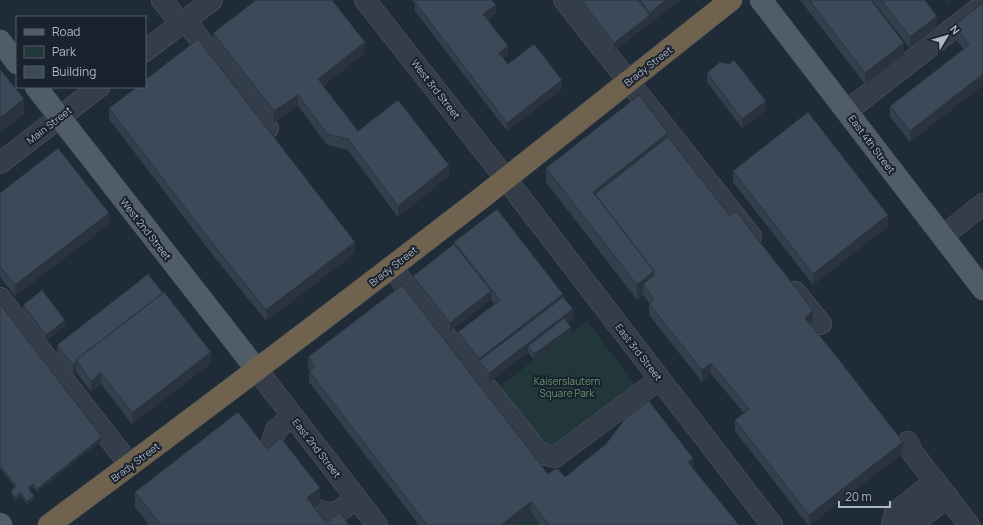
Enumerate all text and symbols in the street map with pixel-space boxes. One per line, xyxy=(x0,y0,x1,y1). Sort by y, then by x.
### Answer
legend xyxy=(16,16,146,88)
north arrow xyxy=(927,16,967,56)
text: N xyxy=(947,22,964,37)
text: Road xyxy=(52,23,80,40)
text: Park xyxy=(52,43,77,60)
street label: Brady Street xyxy=(621,43,675,89)
street label: West 3rd Street xyxy=(408,56,464,122)
text: Building xyxy=(52,63,96,80)
street label: Main Street xyxy=(24,103,74,147)
street label: East 4th Street xyxy=(845,112,899,176)
street label: West 2nd Street xyxy=(117,195,175,263)
street label: Brady Street xyxy=(366,243,420,289)
street label: East 3rd Street xyxy=(612,321,666,383)
park label: Kaiserslautern Square Park xyxy=(534,374,600,400)
street label: East 2nd Street xyxy=(289,416,345,480)
street label: Brady Street xyxy=(108,439,162,485)
scale bar xyxy=(839,483,890,509)
text: 20 m xyxy=(845,488,872,505)

